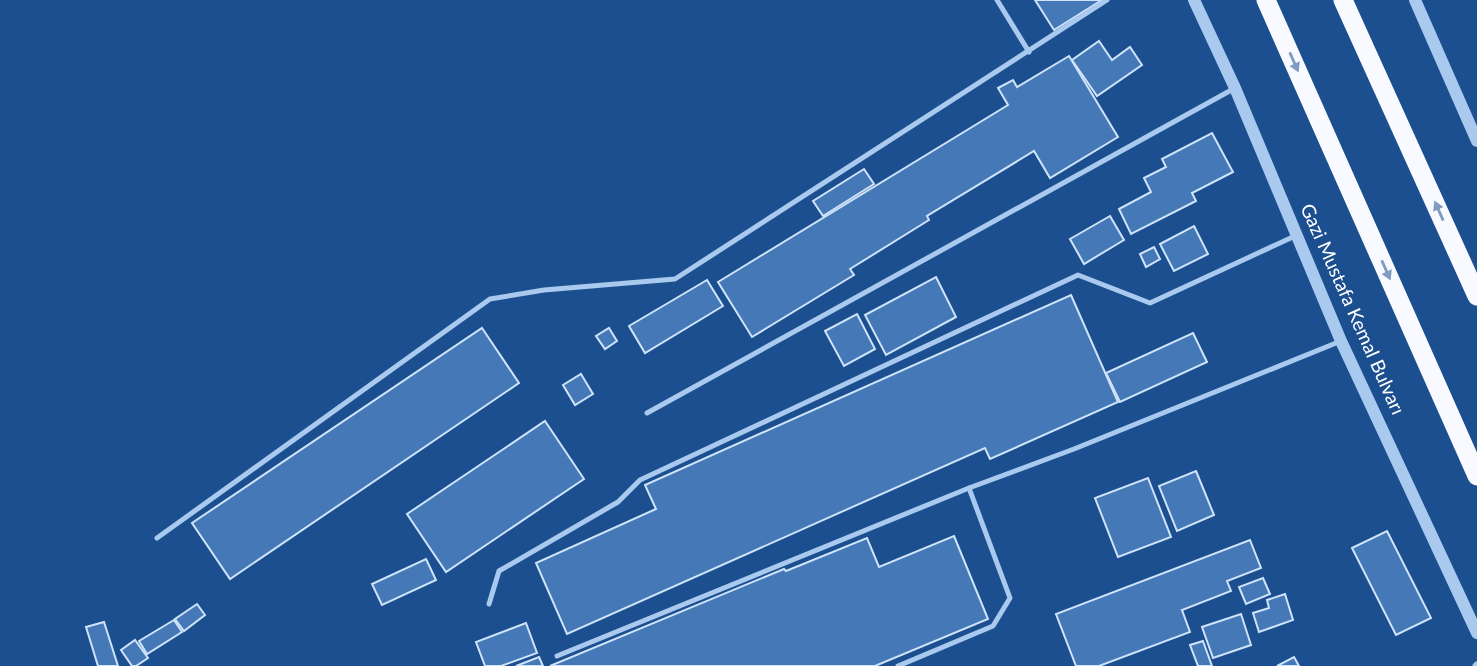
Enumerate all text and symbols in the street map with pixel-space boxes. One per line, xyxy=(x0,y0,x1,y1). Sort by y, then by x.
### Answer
one-way arrow xyxy=(1289,52,1300,73)
street label: Gazi Mustafa Kemal Bulvarı xyxy=(1296,200,1410,418)
one-way arrow xyxy=(1433,201,1444,222)
one-way arrow xyxy=(1381,260,1392,281)

